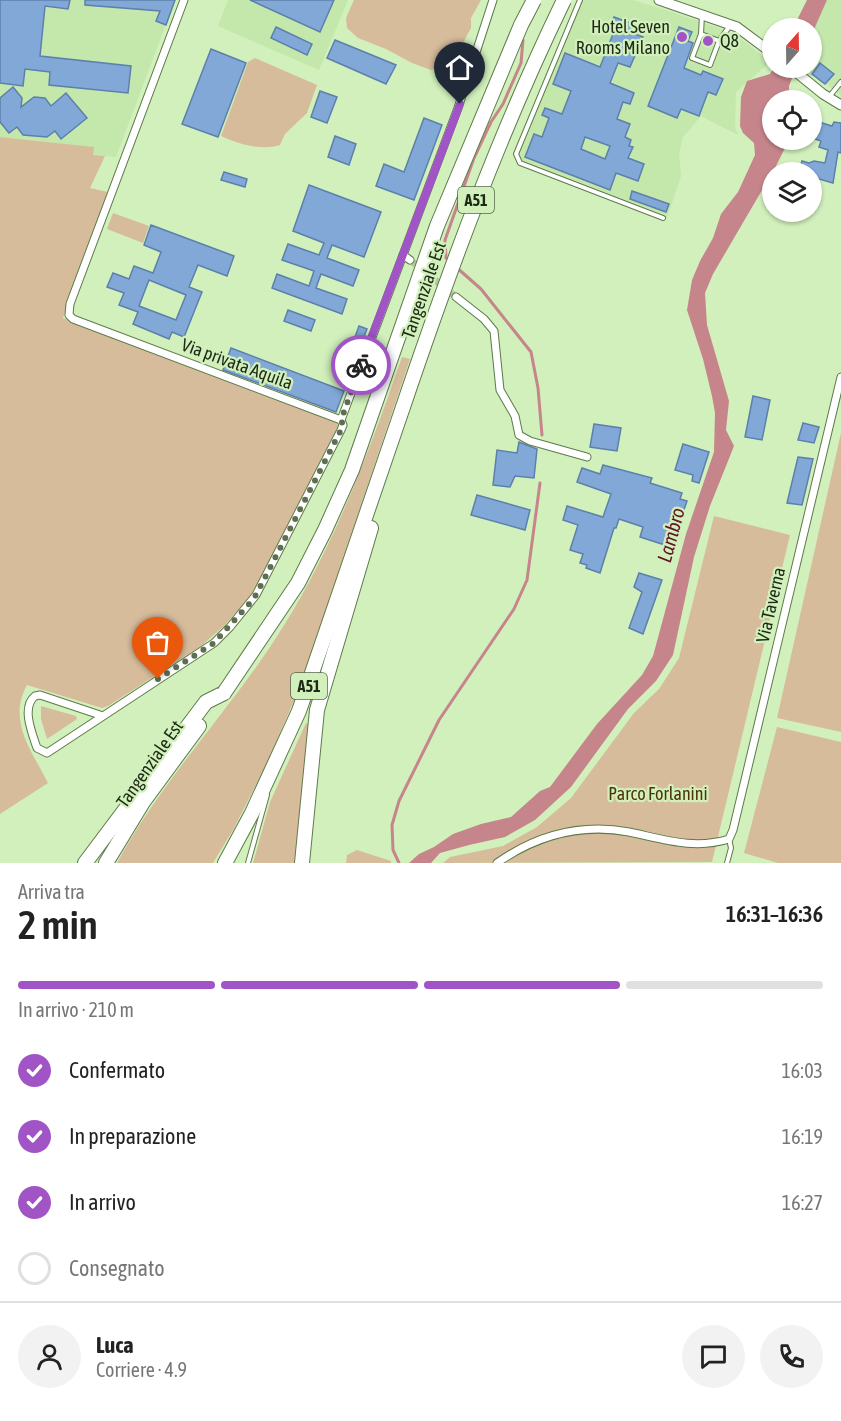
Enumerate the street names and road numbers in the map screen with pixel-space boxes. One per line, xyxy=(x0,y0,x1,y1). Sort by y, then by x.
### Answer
road number: A51 xyxy=(458,187,494,213)
street label: Tangenziale Est xyxy=(397,238,450,341)
street label: Via privata Aquila xyxy=(179,334,296,393)
street label: Via Taverna xyxy=(752,565,789,645)
road number: A51 xyxy=(291,673,327,699)
street label: Tangenziale Est xyxy=(112,716,187,811)

